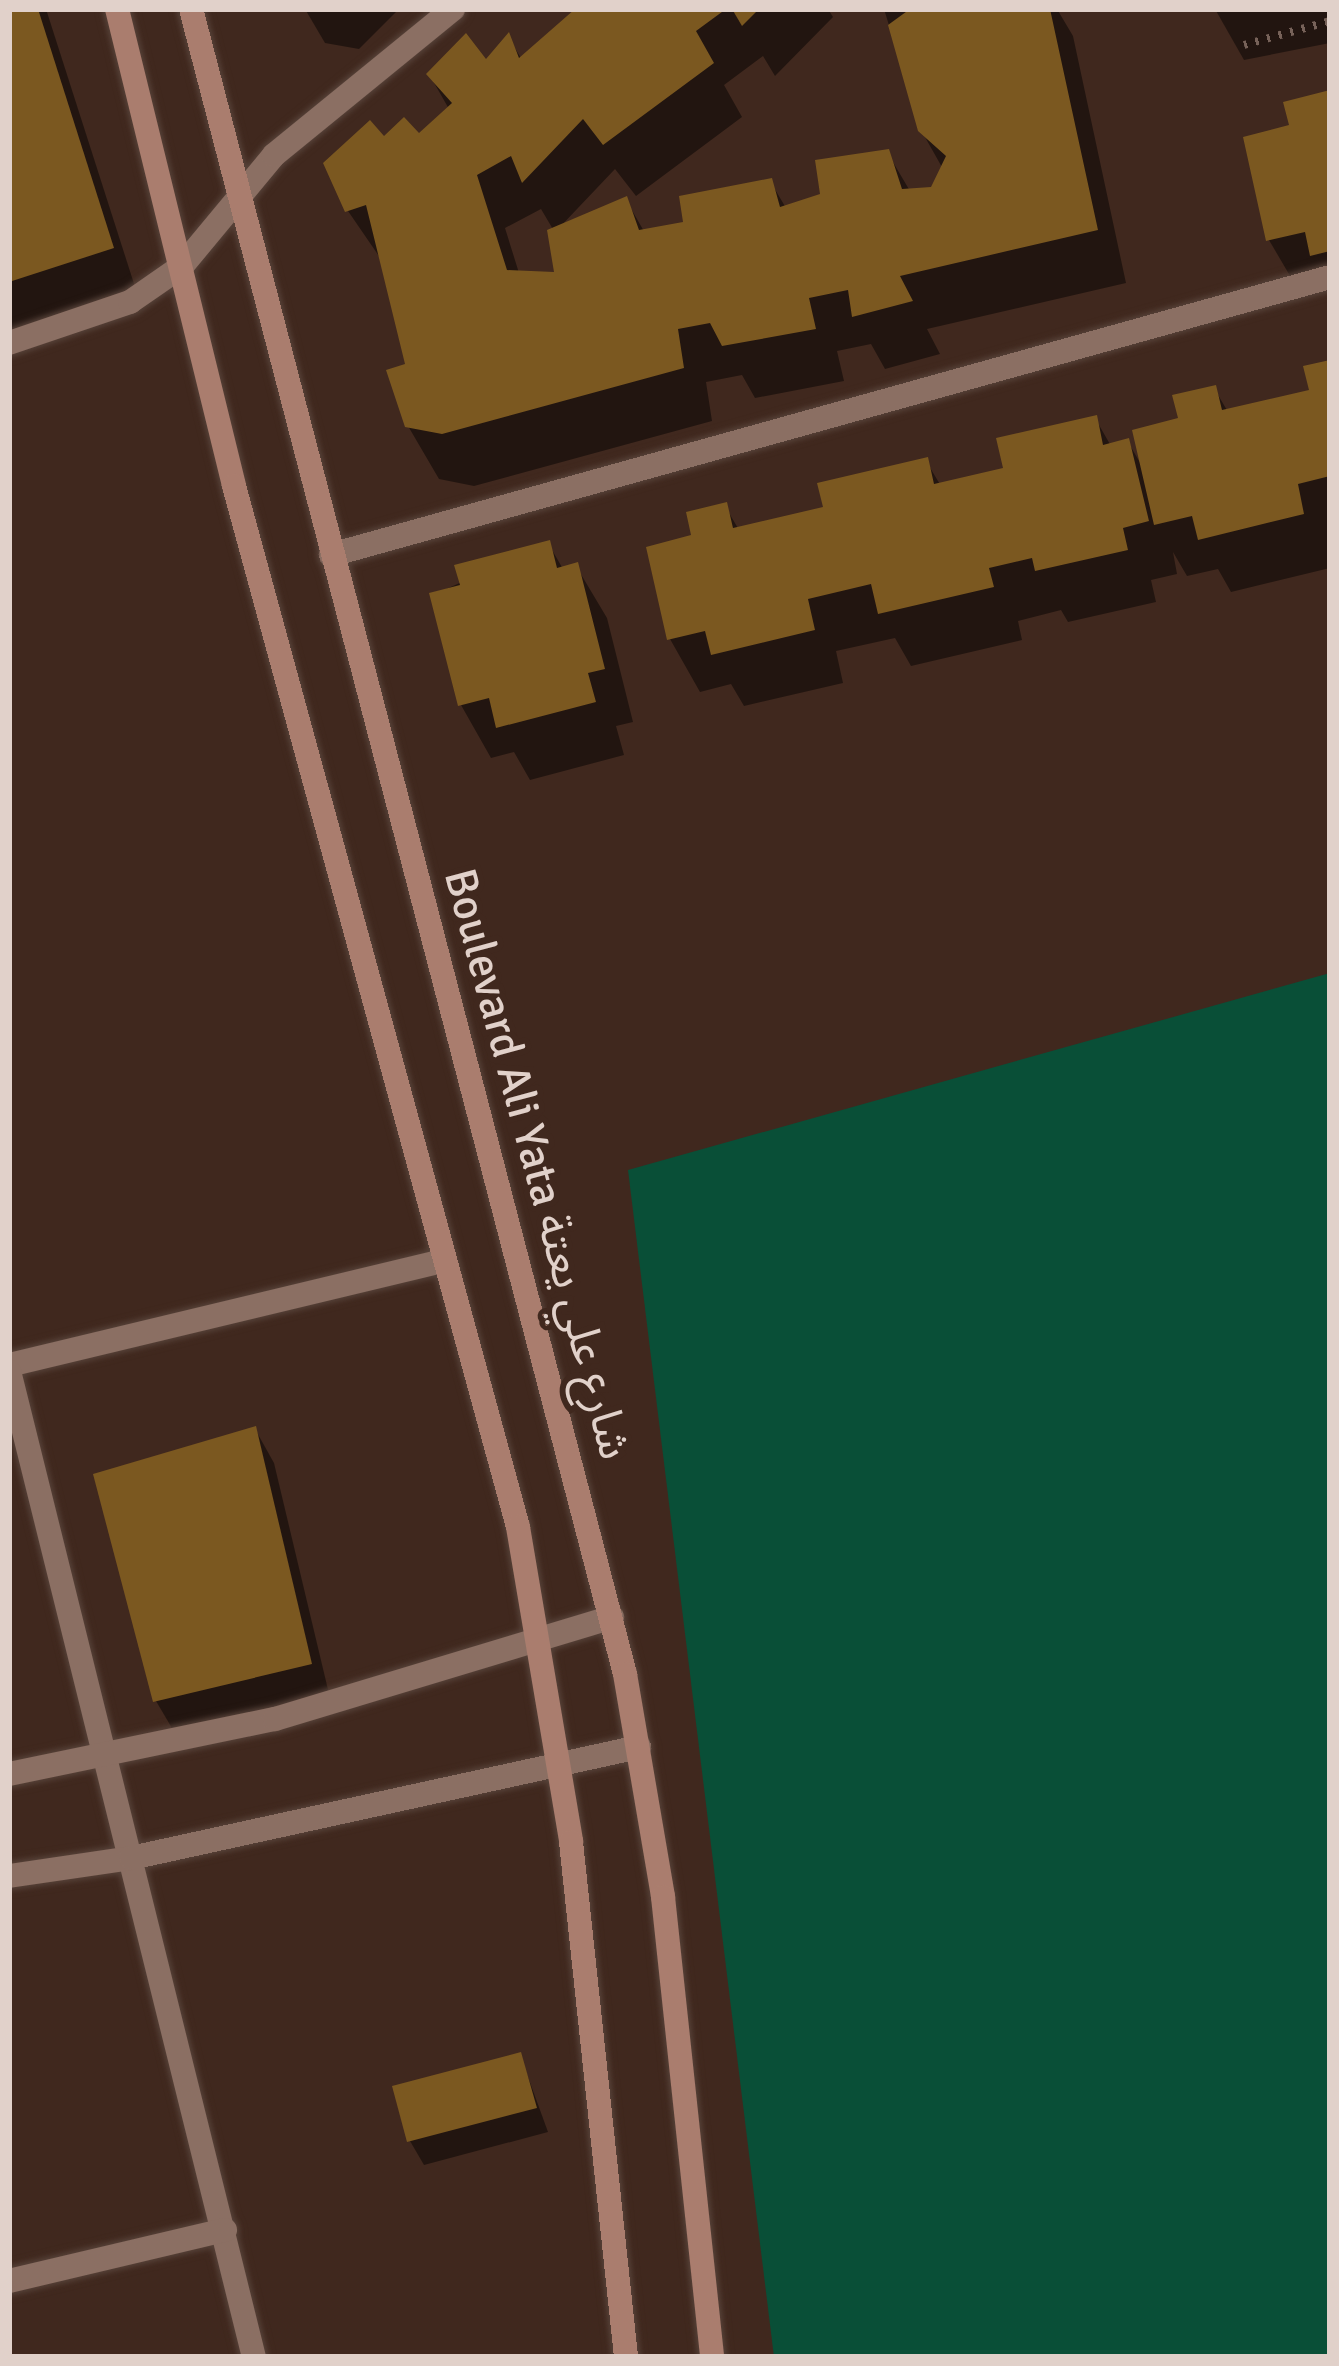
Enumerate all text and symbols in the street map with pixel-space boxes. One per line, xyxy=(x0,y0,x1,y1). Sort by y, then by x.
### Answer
street label: Boulevard Ali Yata شارع علي يعتة xyxy=(432,863,642,1465)

